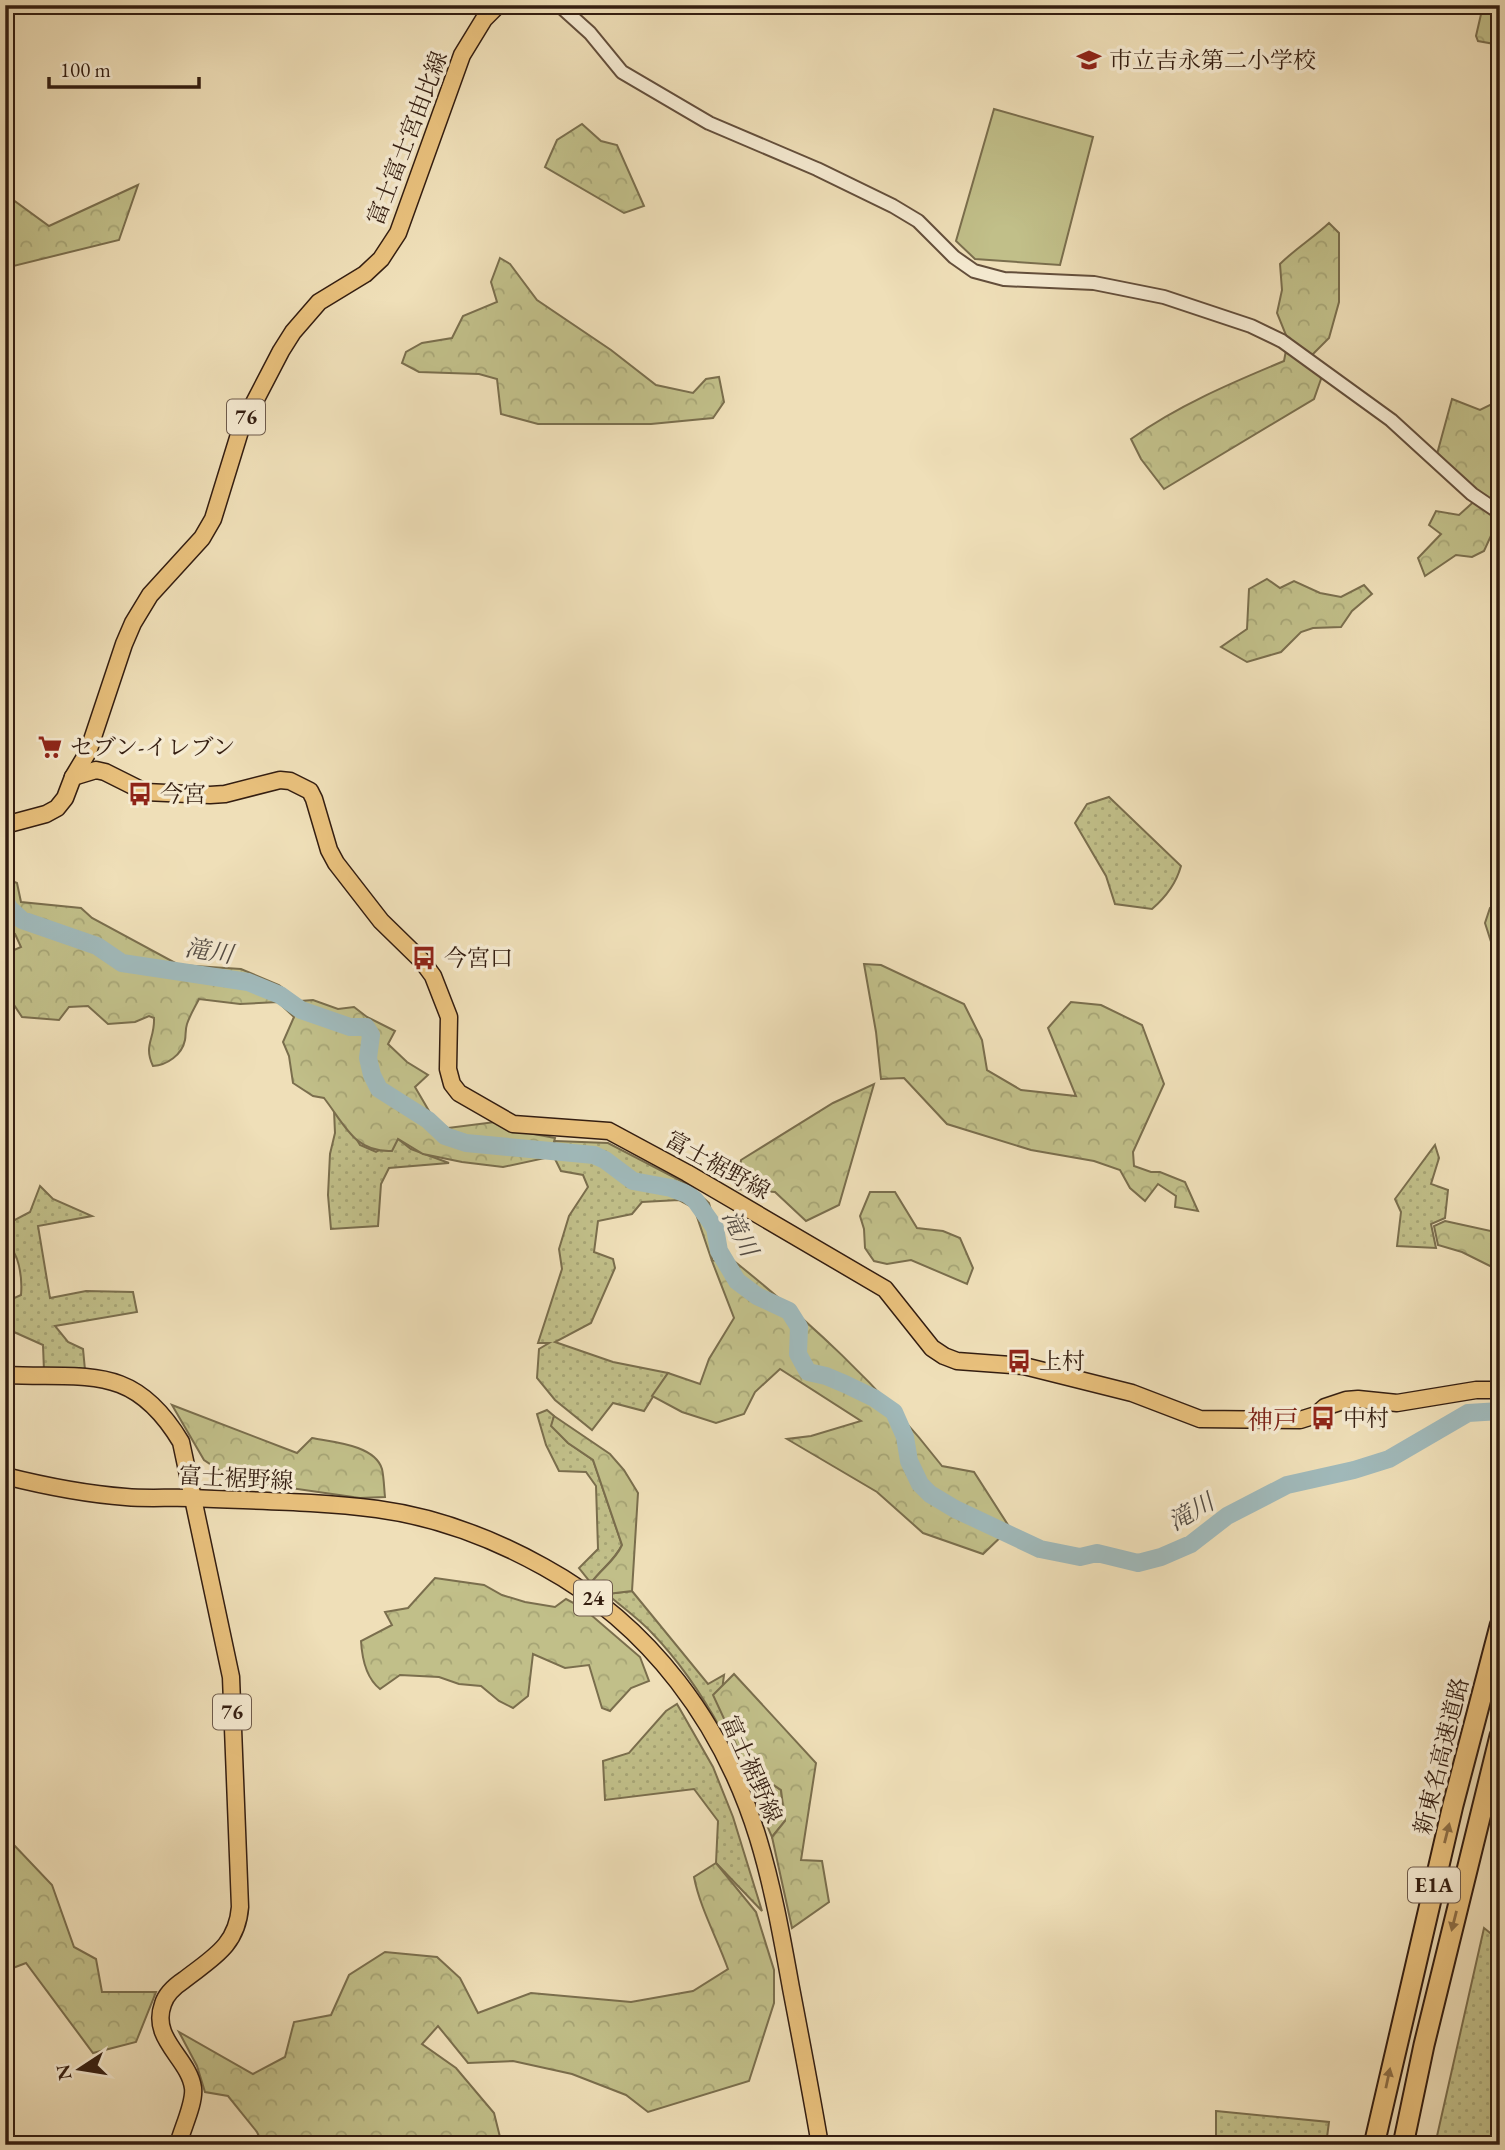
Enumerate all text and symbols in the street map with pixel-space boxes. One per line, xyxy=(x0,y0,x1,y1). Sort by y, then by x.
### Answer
place label: 市立吉永第二小学校 xyxy=(1109,45,1316,75)
scale bar xyxy=(49,46,200,90)
school or university icon: 市立吉永第二小学校 xyxy=(1075,46,1103,74)
street label: 富士富士宮由比線 xyxy=(360,47,454,229)
text: 100 m xyxy=(60,56,111,83)
road number: 76 xyxy=(227,400,265,434)
place label: セブン-イレブン xyxy=(70,732,235,762)
supermarket icon: セブン-イレブン xyxy=(36,733,64,761)
place label: 今宮 xyxy=(160,779,206,809)
bus stop icon: 今宮 xyxy=(126,780,154,808)
water label: 滝川 xyxy=(183,931,238,970)
place label: 今宮口 xyxy=(444,943,513,973)
bus stop icon: 今宮口 xyxy=(410,944,438,972)
street label: 富士裾野線 xyxy=(660,1124,776,1206)
water label: 滝川 xyxy=(716,1204,767,1264)
place label: 上村 xyxy=(1039,1346,1085,1376)
bus stop icon: 上村 xyxy=(1005,1347,1033,1375)
district label: 神戸 xyxy=(1247,1403,1299,1437)
place label: 中村 xyxy=(1343,1403,1389,1433)
bus stop icon: 中村 xyxy=(1309,1404,1337,1432)
street label: 富士裾野線 xyxy=(178,1460,294,1496)
water label: 滝川 xyxy=(1162,1485,1222,1537)
road number: 24 xyxy=(574,1580,612,1616)
street label: 新東名高速道路 xyxy=(1407,1674,1475,1838)
road number: 76 xyxy=(213,1694,251,1730)
street label: 富士裾野線 xyxy=(715,1710,789,1828)
one-way arrow xyxy=(1441,1822,1452,1844)
road number: E1A xyxy=(1408,1868,1460,1902)
one-way arrow xyxy=(1448,1911,1459,1933)
north arrow xyxy=(46,2035,116,2104)
text: N xyxy=(50,2062,78,2083)
one-way arrow xyxy=(1383,2067,1394,2089)

